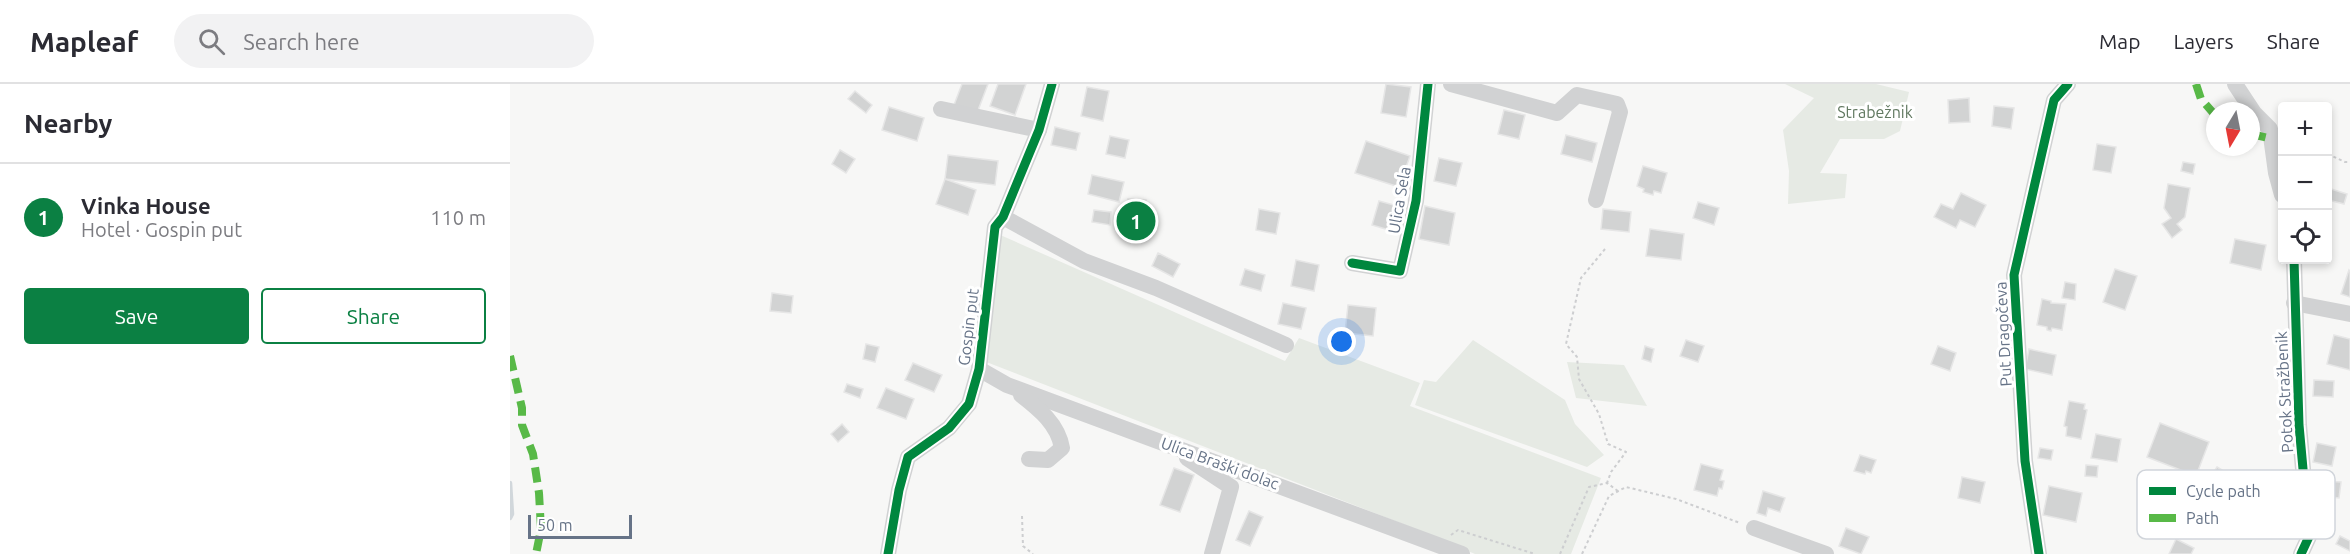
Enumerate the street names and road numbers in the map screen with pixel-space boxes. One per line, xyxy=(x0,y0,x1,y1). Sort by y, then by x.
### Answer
street label: Ulica Sela xyxy=(1384,165,1414,235)
street label: Put Dragočeva xyxy=(1991,281,2015,387)
street label: Gospin put xyxy=(954,287,982,367)
street label: Potok Stražbenik xyxy=(2272,331,2296,453)
street label: Ulica Braški dolac xyxy=(1159,433,1282,493)

